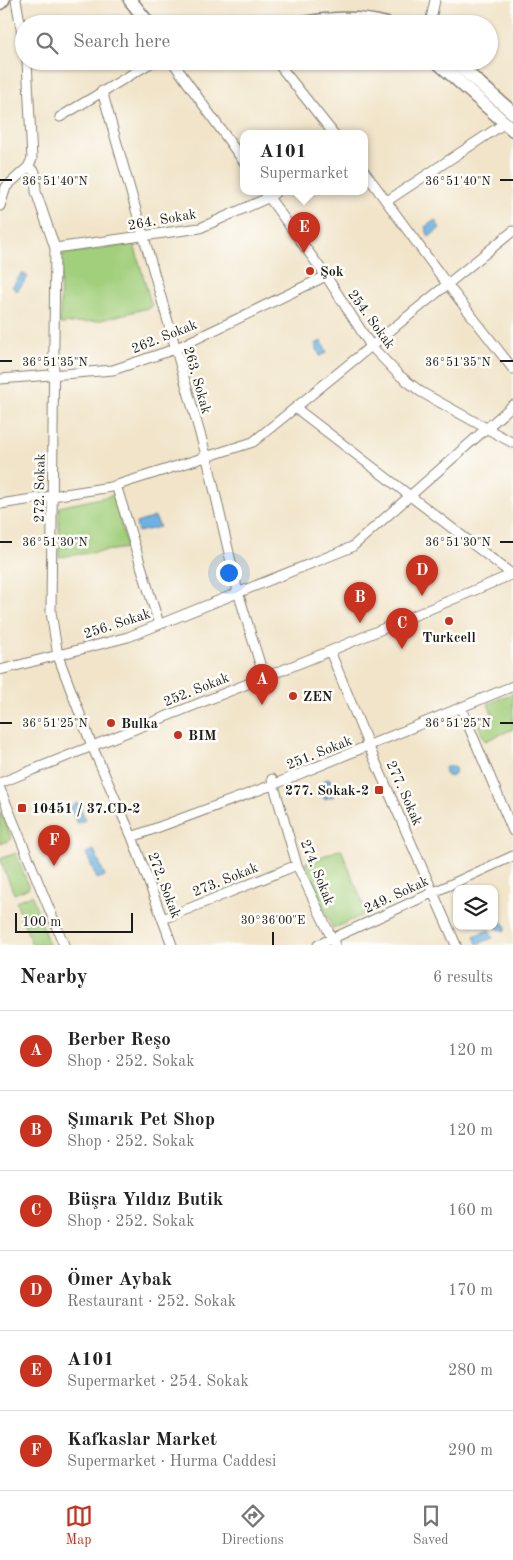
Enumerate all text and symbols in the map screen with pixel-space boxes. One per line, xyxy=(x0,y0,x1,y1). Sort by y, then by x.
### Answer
search box xyxy=(15,15,498,70)
icon: search xyxy=(33,29,61,57)
text: Search here xyxy=(73,33,170,52)
popup xyxy=(240,130,368,195)
text: A101 xyxy=(259,143,307,162)
text: Supermarket xyxy=(259,166,349,182)
text: 36°51'40"N xyxy=(22,175,88,188)
text: 36°51'40"N xyxy=(425,175,491,188)
street label: 264. Sokak xyxy=(127,207,198,233)
pin: E xyxy=(288,212,320,253)
marker: Şok xyxy=(304,265,316,277)
place label: Şok xyxy=(320,265,344,279)
street label: 254. Sokak xyxy=(345,287,397,352)
street label: 262. Sokak xyxy=(130,317,199,356)
street label: 263. Sokak xyxy=(181,345,213,416)
text: 36°51'35"N xyxy=(22,356,88,369)
text: 36°51'35"N xyxy=(425,356,491,369)
street label: 272. Sokak xyxy=(32,453,48,523)
text: 36°51'30"N xyxy=(22,536,88,549)
text: 36°51'30"N xyxy=(425,536,491,549)
pin: D xyxy=(406,555,438,596)
your location xyxy=(216,560,242,586)
pin: B xyxy=(344,582,376,623)
street label: 256. Sokak xyxy=(82,607,152,641)
pin: C xyxy=(386,608,418,649)
marker: Turkcell xyxy=(443,615,455,627)
place label: Turkcell xyxy=(422,631,476,645)
pin: A xyxy=(246,664,278,705)
street label: 252. Sokak xyxy=(162,670,231,709)
marker: ZEN xyxy=(287,690,299,702)
place label: ZEN xyxy=(303,690,333,704)
text: 36°51'25"N xyxy=(22,717,88,730)
marker: Bulka xyxy=(105,717,117,729)
place label: Bulka xyxy=(121,717,158,731)
text: 36°51'25"N xyxy=(425,717,491,730)
marker: BIM xyxy=(172,729,184,741)
place label: BIM xyxy=(188,729,217,743)
street label: 251. Sokak xyxy=(285,733,354,772)
street label: 277. Sokak xyxy=(384,759,425,828)
place label: 277. Sokak-2 xyxy=(285,784,369,798)
marker: 277. Sokak-2 xyxy=(373,784,385,796)
marker: 10451 / 37.CD-2 xyxy=(16,802,28,814)
place label: 10451 / 37.CD-2 xyxy=(32,802,140,817)
pin: F xyxy=(38,825,70,866)
street label: 274. Sokak xyxy=(298,838,337,907)
street label: 272. Sokak xyxy=(145,850,183,920)
street label: 273. Sokak xyxy=(191,860,260,899)
street label: 249. Sokak xyxy=(362,874,431,916)
map controls xyxy=(453,885,498,930)
button: layers xyxy=(453,885,498,930)
scale bar xyxy=(15,910,132,933)
text: 100 m xyxy=(22,915,61,929)
text: 30°36'00"E xyxy=(241,915,305,927)
text: Nearby xyxy=(20,967,88,988)
text: 6 results xyxy=(433,970,493,986)
text: Berber Reşo xyxy=(67,1031,171,1050)
text: A xyxy=(30,1043,42,1059)
text: 120 m xyxy=(448,1043,493,1059)
text: Shop · 252. Sokak xyxy=(67,1054,195,1070)
text: Şımarık Pet Shop xyxy=(67,1111,215,1130)
text: B xyxy=(30,1123,42,1139)
text: 120 m xyxy=(448,1123,493,1139)
text: Shop · 252. Sokak xyxy=(67,1134,195,1150)
text: Büşra Yıldız Butik xyxy=(67,1191,223,1210)
text: C xyxy=(31,1203,41,1219)
text: 160 m xyxy=(448,1203,493,1219)
text: Shop · 252. Sokak xyxy=(67,1214,195,1230)
text: Ömer Aybak xyxy=(67,1271,172,1290)
text: D xyxy=(30,1283,42,1299)
text: 170 m xyxy=(448,1283,493,1299)
text: Restaurant · 252. Sokak xyxy=(67,1294,236,1310)
text: A101 xyxy=(67,1351,114,1370)
text: E xyxy=(30,1363,42,1379)
text: 280 m xyxy=(448,1363,493,1379)
text: Supermarket · 254. Sokak xyxy=(67,1374,249,1390)
text: Kafkaslar Market xyxy=(67,1431,217,1450)
text: F xyxy=(31,1443,41,1459)
text: 290 m xyxy=(448,1443,493,1459)
text: Supermarket · Hurma Caddesi xyxy=(67,1454,276,1470)
tab: Map xyxy=(65,1502,93,1549)
tab: Directions xyxy=(222,1502,284,1549)
tab: Saved xyxy=(413,1502,448,1549)

